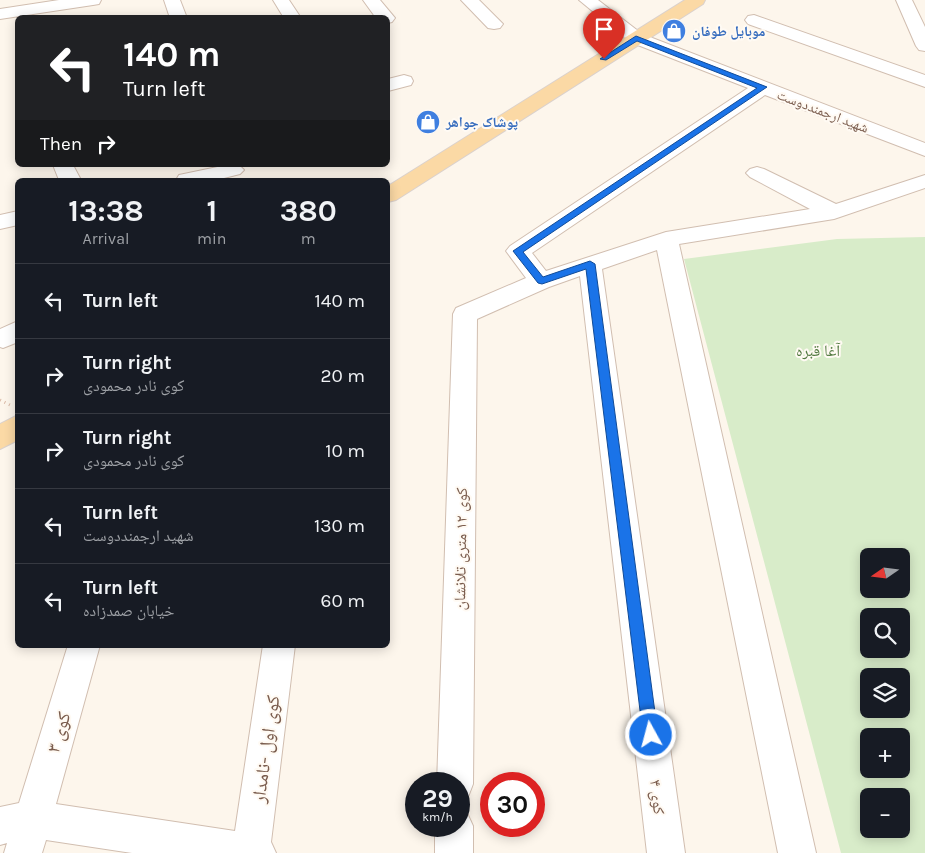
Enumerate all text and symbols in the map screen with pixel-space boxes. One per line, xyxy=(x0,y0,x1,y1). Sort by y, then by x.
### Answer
pin xyxy=(583,8,625,59)
icon: arrive xyxy=(590,15,618,43)
shop icon: موبایل طوفان xyxy=(661,18,687,44)
place label: موبایل طوفان xyxy=(692,23,765,40)
text: 140 m xyxy=(123,34,221,75)
icon: left xyxy=(40,35,105,100)
text: Turn left xyxy=(123,76,206,102)
street label: شهید ارجمنددوست xyxy=(775,86,871,137)
shop icon: پوشاک جواهر xyxy=(415,109,441,135)
place label: پوشاک جواهر xyxy=(445,114,518,131)
icon: right xyxy=(92,130,120,158)
text: Then xyxy=(40,133,82,155)
text: 13:38 xyxy=(68,193,144,229)
text: 1 xyxy=(206,193,217,229)
text: 380 xyxy=(280,193,337,229)
text: Arrival xyxy=(83,229,129,248)
text: min xyxy=(197,229,226,248)
text: m xyxy=(301,229,316,248)
icon: left xyxy=(40,287,68,315)
text: Turn left xyxy=(83,290,158,312)
text: 140 m xyxy=(315,290,365,312)
park label: آغا قبره xyxy=(796,341,841,360)
text: Turn right xyxy=(83,352,172,374)
icon: right xyxy=(40,362,68,390)
text: 20 m xyxy=(320,365,365,387)
text: کوی نادر محمودی xyxy=(83,376,184,395)
text: Turn right xyxy=(83,427,172,449)
icon: right xyxy=(40,437,68,465)
text: 10 m xyxy=(325,440,365,462)
text: کوی نادر محمودی xyxy=(83,451,184,470)
street label: کوی ۱۲ متری تلانشان xyxy=(450,487,472,611)
text: Turn left xyxy=(83,502,158,524)
icon: left xyxy=(40,512,68,540)
text: 130 m xyxy=(314,515,365,537)
text: شهید ارجمنددوست xyxy=(83,526,194,545)
north arrow xyxy=(860,548,910,598)
map controls xyxy=(860,548,910,838)
text: Turn left xyxy=(83,577,158,599)
icon: left xyxy=(40,587,68,615)
text: 60 m xyxy=(321,590,365,612)
text: خیابان صمدزاده xyxy=(83,601,175,620)
button: search xyxy=(860,608,910,658)
button: layers xyxy=(860,668,910,718)
street label: کوی اول -نامدار xyxy=(247,694,284,805)
position arrow xyxy=(624,708,676,760)
street label: کوی ۳ xyxy=(42,709,76,755)
button: + xyxy=(860,728,910,778)
speed limit sign: 30 xyxy=(480,772,545,837)
street label: کوی ۴ xyxy=(645,779,669,816)
text: 29 xyxy=(422,784,453,813)
button: − xyxy=(860,788,910,838)
text: km/h xyxy=(422,810,453,824)

